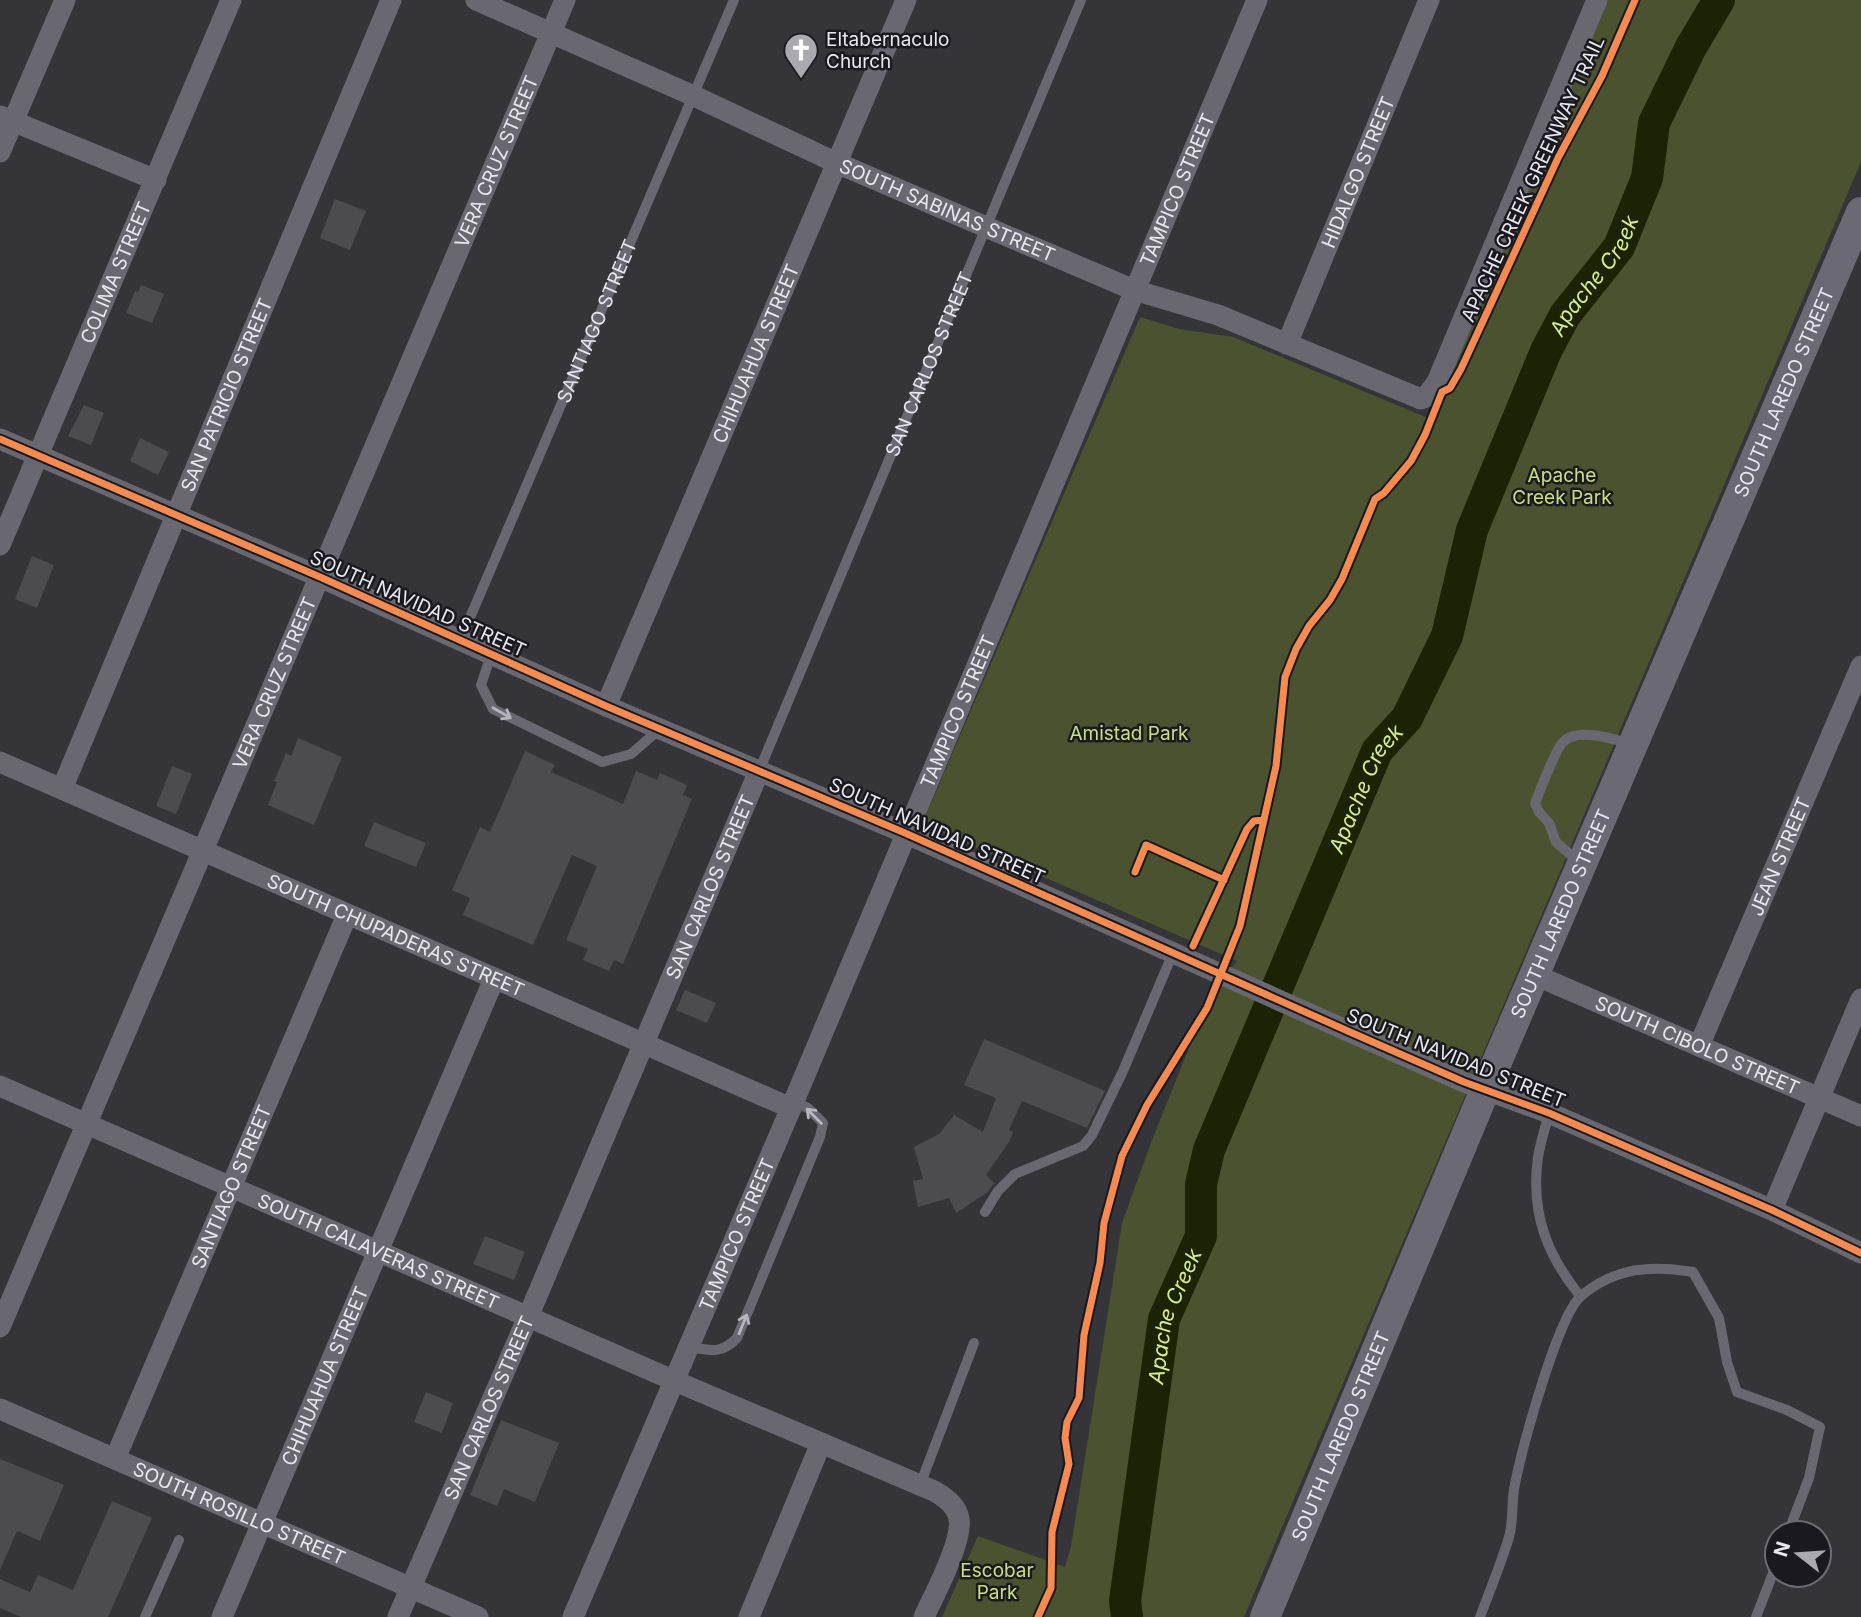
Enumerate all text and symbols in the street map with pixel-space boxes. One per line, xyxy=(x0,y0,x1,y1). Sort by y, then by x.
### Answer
place label: Eltabernaculo Church xyxy=(826,28,949,73)
church icon: Eltabernaculo Church xyxy=(782,31,820,80)
street label: APACHE CREEK GREENWAY TRAIL xyxy=(1456,32,1610,326)
street label: VERA CRUZ STREET xyxy=(450,72,543,251)
street label: HIDALGO STREET xyxy=(1317,93,1399,251)
street label: TAMPICO STREET xyxy=(1135,110,1220,270)
street label: SOUTH SABINAS STREET xyxy=(836,154,1058,267)
street label: COLIMA STREET xyxy=(75,198,156,347)
water label: Apache Creek xyxy=(1544,211,1643,341)
street label: SANTIAGO STREET xyxy=(552,236,642,406)
street label: CHIHUAHUA STREET xyxy=(708,261,804,446)
street label: SAN CARLOS STREET xyxy=(880,268,978,460)
street label: SOUTH LAREDO STREET xyxy=(1729,284,1839,501)
street label: SAN PATRICIO STREET xyxy=(176,295,277,495)
park label: Apache Creek Park xyxy=(1512,464,1612,509)
street label: SOUTH NAVIDAD STREET xyxy=(306,546,530,662)
street label: VERA CRUZ STREET xyxy=(227,594,321,772)
street label: TAMPICO STREET xyxy=(915,631,1000,791)
one-way arrow xyxy=(492,706,512,720)
water label: Apache Creek xyxy=(1323,718,1408,857)
park label: Amistad Park xyxy=(1069,722,1189,745)
street label: SOUTH NAVIDAD STREET xyxy=(825,773,1049,889)
street label: SAN CARLOS STREET xyxy=(661,791,759,983)
street label: JEAN STREET xyxy=(1744,794,1815,919)
street label: SOUTH LAREDO STREET xyxy=(1506,805,1616,1022)
street label: SOUTH CHUPADERAS STREET xyxy=(264,869,528,1001)
street label: SOUTH CIBOLO STREET xyxy=(1592,991,1803,1100)
street label: SOUTH NAVIDAD STREET xyxy=(1343,1004,1569,1112)
street label: SANTIAGO STREET xyxy=(186,1102,276,1272)
one-way arrow xyxy=(806,1107,823,1124)
street label: TAMPICO STREET xyxy=(694,1155,780,1314)
street label: SOUTH CALAVERAS STREET xyxy=(254,1189,503,1314)
water label: Apache Creek xyxy=(1143,1244,1206,1387)
street label: CHIHUAHUA STREET xyxy=(276,1283,373,1469)
street label: SAN CARLOS STREET xyxy=(439,1312,539,1503)
one-way arrow xyxy=(737,1313,750,1335)
street label: SOUTH LAREDO STREET xyxy=(1286,1328,1395,1545)
street label: SOUTH ROSILLO STREET xyxy=(130,1457,349,1569)
north arrow xyxy=(1763,1519,1833,1589)
text: N xyxy=(1769,1539,1795,1559)
park label: Escobar Park xyxy=(960,1559,1034,1604)

